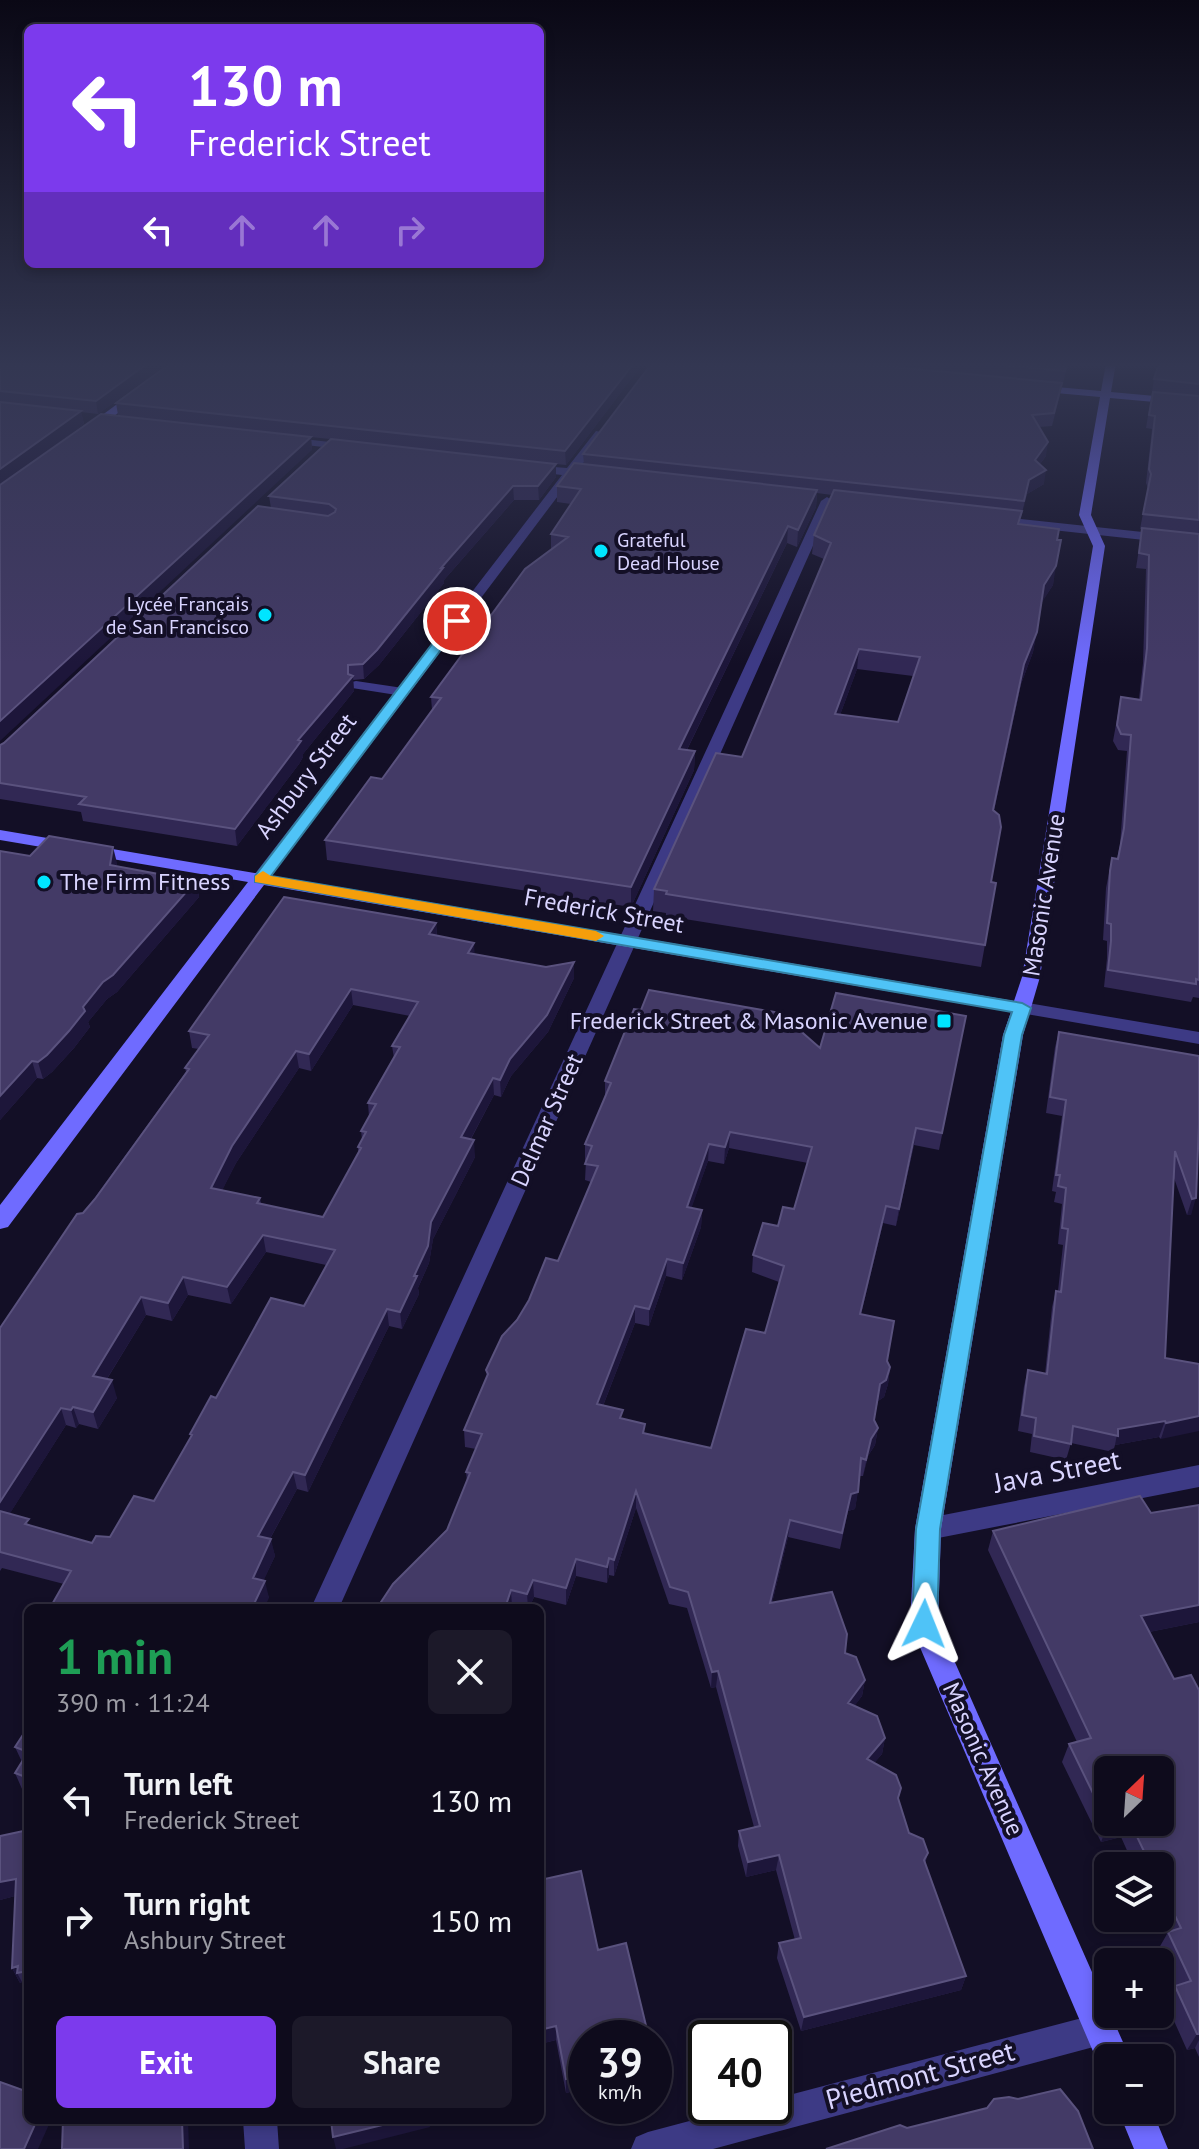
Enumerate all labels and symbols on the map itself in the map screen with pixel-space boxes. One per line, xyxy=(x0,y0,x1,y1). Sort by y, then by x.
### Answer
place label: Grateful Dead House xyxy=(617,527,720,576)
marker: Grateful Dead House xyxy=(592,542,610,560)
pin xyxy=(423,587,491,655)
place label: Lycée Français de San Francisco xyxy=(106,591,249,640)
marker: Lycée Français de San Francisco xyxy=(256,606,274,624)
street label: Ashbury Street xyxy=(248,707,363,845)
street label: Masonic Avenue xyxy=(1015,811,1072,978)
place label: The Firm Fitness xyxy=(60,866,230,897)
marker: The Firm Fitness xyxy=(35,873,53,891)
street label: Frederick Street xyxy=(522,881,686,940)
place label: Frederick Street & Masonic Avenue xyxy=(570,1005,928,1036)
marker: Frederick Street & Masonic Avenue xyxy=(935,1012,953,1030)
street label: Delmar Street xyxy=(503,1049,590,1191)
street label: Java Street xyxy=(989,1440,1124,1501)
position arrow xyxy=(882,1582,966,1666)
street label: Masonic Avenue xyxy=(936,1677,1031,1840)
north arrow xyxy=(1094,1756,1174,1836)
speed limit sign: 40 xyxy=(688,2020,792,2124)
street label: Piedmont Street xyxy=(821,2031,1019,2117)

